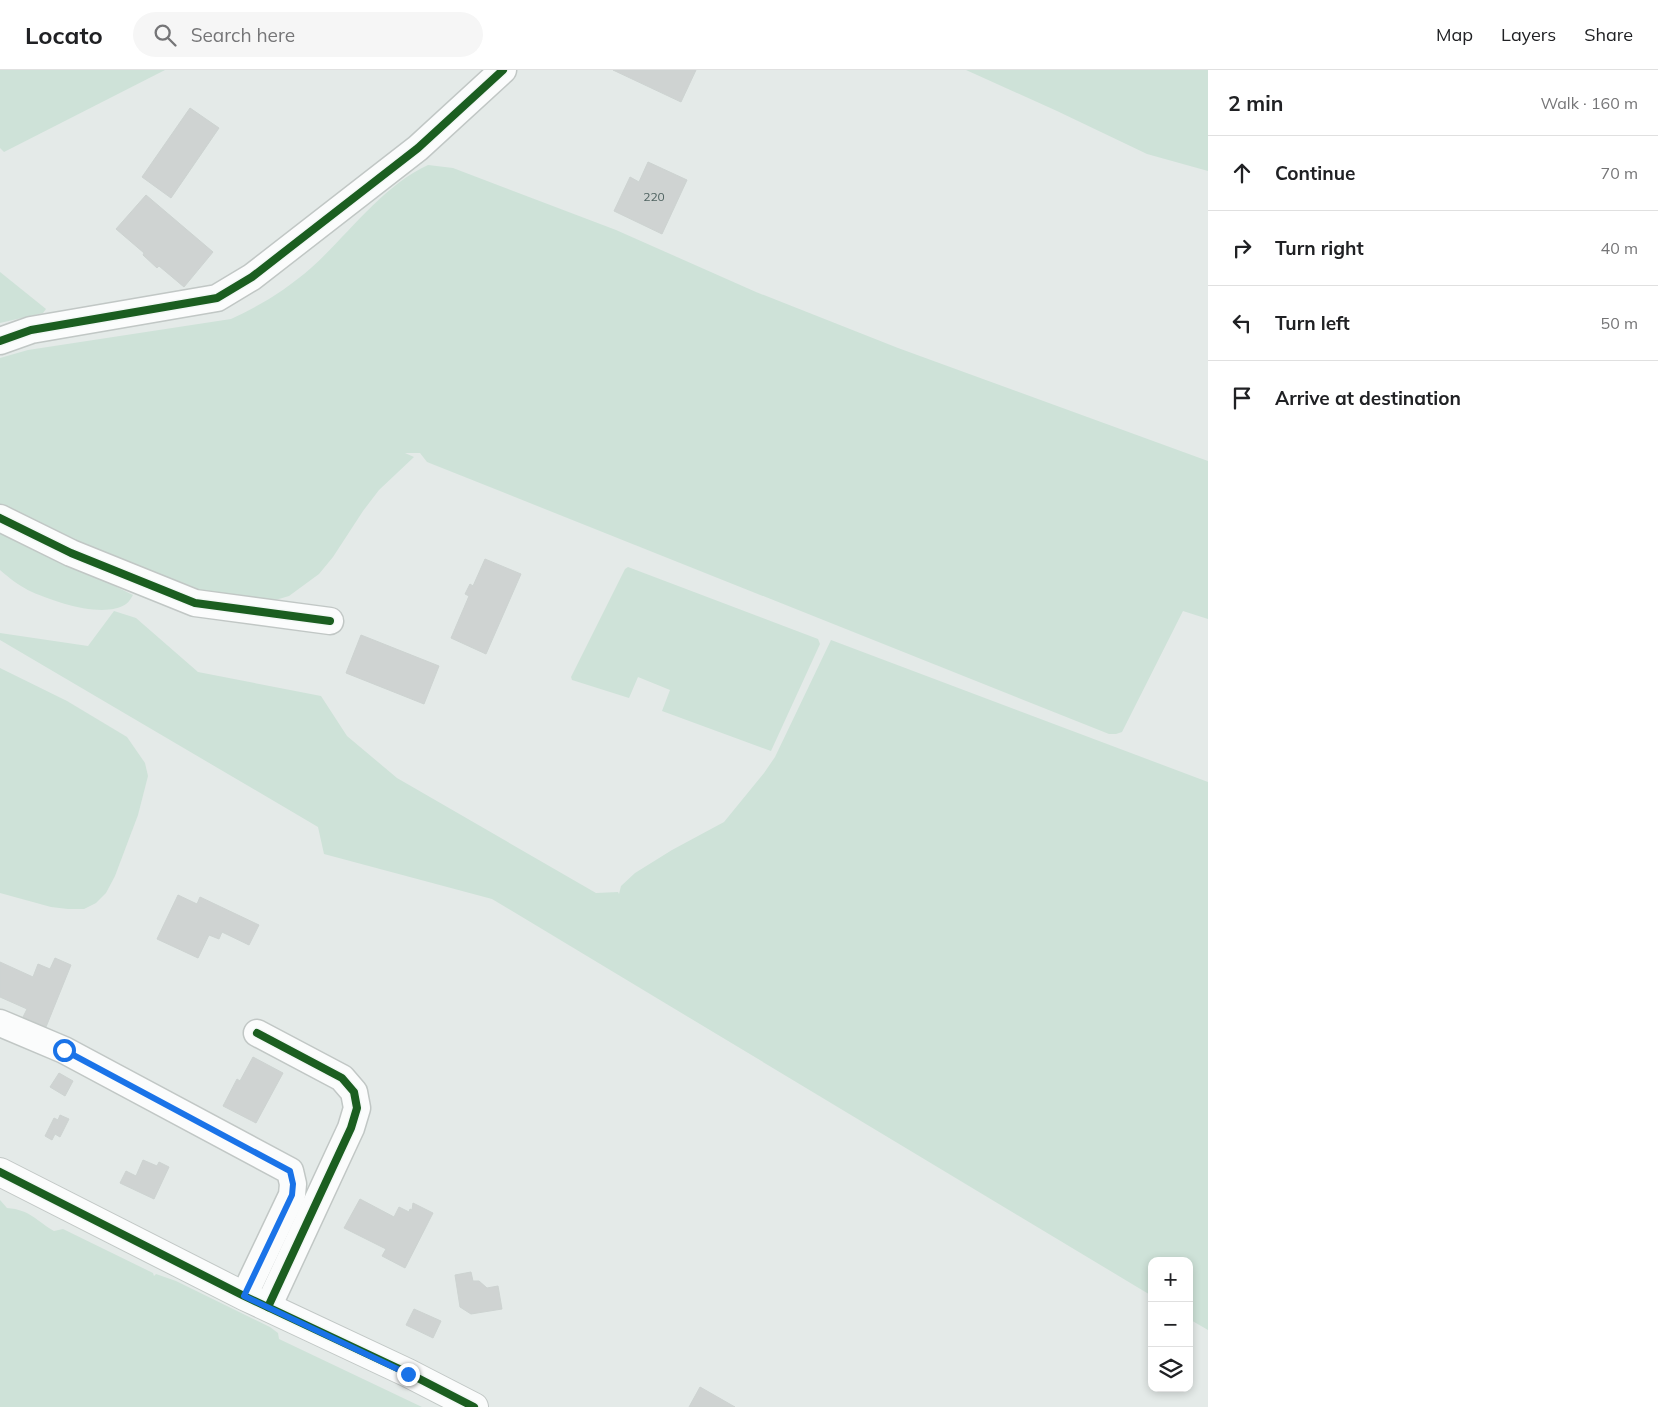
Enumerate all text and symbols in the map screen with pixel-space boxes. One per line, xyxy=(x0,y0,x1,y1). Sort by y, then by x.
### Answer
search box xyxy=(133,12,483,57)
text: Locato xyxy=(25,20,103,50)
icon: search xyxy=(151,21,179,49)
text: Search here xyxy=(191,23,295,47)
text: Map xyxy=(1436,23,1473,46)
text: Layers xyxy=(1501,23,1556,46)
text: Share xyxy=(1584,23,1633,46)
text: 2 min xyxy=(1228,90,1283,116)
text: Walk · 160 m xyxy=(1540,93,1638,113)
icon: ahead xyxy=(1228,159,1256,187)
text: Continue xyxy=(1275,161,1355,185)
text: 70 m xyxy=(1601,163,1638,183)
house number: 220 xyxy=(643,189,665,204)
icon: right xyxy=(1228,234,1256,262)
text: Turn right xyxy=(1275,236,1364,260)
text: 40 m xyxy=(1601,238,1638,258)
icon: left xyxy=(1228,309,1256,337)
text: Turn left xyxy=(1275,311,1350,335)
text: 50 m xyxy=(1601,313,1638,333)
icon: arrive xyxy=(1228,384,1256,412)
text: Arrive at destination xyxy=(1275,386,1461,410)
route start xyxy=(53,1039,76,1062)
map controls xyxy=(1148,1257,1193,1392)
button: + xyxy=(1148,1257,1193,1302)
button: − xyxy=(1148,1302,1193,1347)
button: layers xyxy=(1148,1347,1193,1392)
route end xyxy=(397,1363,420,1386)

